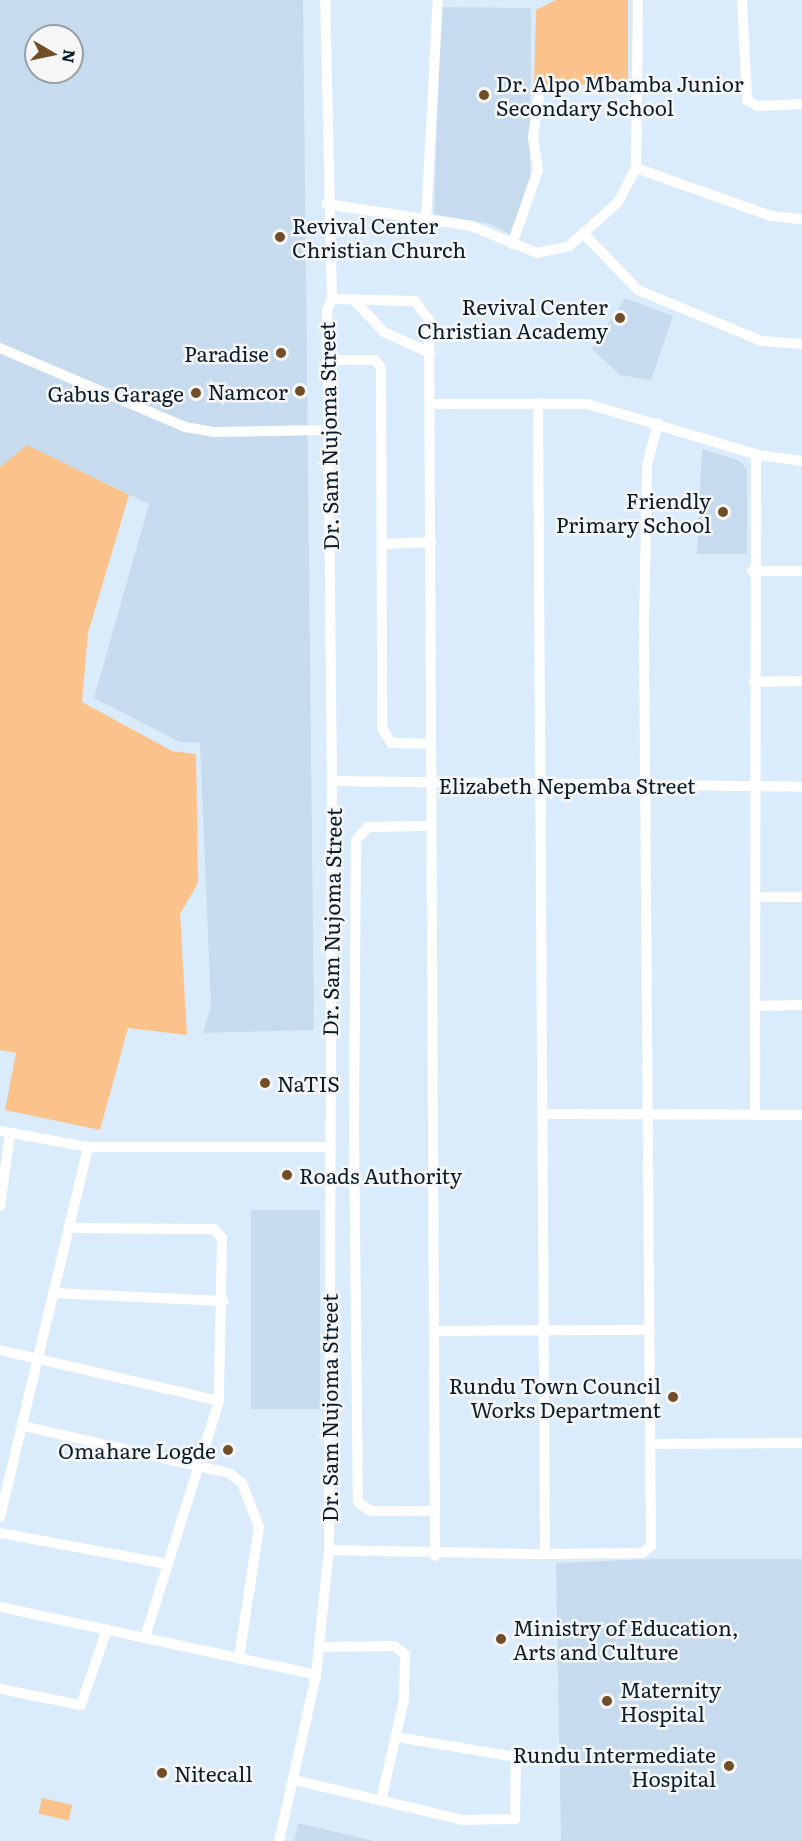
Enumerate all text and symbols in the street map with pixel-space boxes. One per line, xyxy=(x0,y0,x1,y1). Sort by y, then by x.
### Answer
north arrow xyxy=(24,24,84,84)
text: N xyxy=(57,48,83,65)
place label: Dr. Alpo Mbamba Junior Secondary School xyxy=(496,70,744,120)
marker: Dr. Alpo Mbamba Junior Secondary School xyxy=(477,88,491,102)
place label: Revival Center Christian Church xyxy=(292,212,466,262)
marker: Revival Center Christian Church xyxy=(273,230,287,244)
place label: Revival Center Christian Academy xyxy=(417,293,608,343)
marker: Revival Center Christian Academy xyxy=(613,311,627,325)
street label: Dr. Sam Nujoma Street xyxy=(313,321,343,551)
place label: Paradise xyxy=(184,340,269,366)
marker: Paradise xyxy=(274,346,288,360)
place label: Namcor xyxy=(208,378,288,404)
place label: Gabus Garage xyxy=(48,380,184,406)
marker: Namcor xyxy=(293,384,307,398)
marker: Gabus Garage xyxy=(189,386,203,400)
place label: Friendly Primary School xyxy=(556,487,711,537)
marker: Friendly Primary School xyxy=(716,505,730,519)
street label: Elizabeth Nepemba Street xyxy=(438,772,696,798)
street label: Dr. Sam Nujoma Street xyxy=(316,807,346,1037)
place label: NaTIS xyxy=(277,1070,340,1096)
marker: NaTIS xyxy=(258,1076,272,1090)
place label: Roads Authority xyxy=(299,1162,462,1188)
marker: Roads Authority xyxy=(280,1168,294,1182)
street label: Dr. Sam Nujoma Street xyxy=(316,1294,342,1522)
place label: Rundu Town Council Works Department xyxy=(449,1372,661,1422)
marker: Rundu Town Council Works Department xyxy=(666,1390,680,1404)
place label: Omahare Logde xyxy=(58,1437,216,1463)
marker: Omahare Logde xyxy=(221,1443,235,1457)
place label: Ministry of Education, Arts and Culture xyxy=(513,1614,739,1664)
marker: Ministry of Education, Arts and Culture xyxy=(494,1632,508,1646)
place label: Maternity Hospital xyxy=(620,1676,721,1726)
marker: Maternity Hospital xyxy=(598,1692,616,1710)
place label: Rundu Intermediate Hospital xyxy=(513,1741,716,1791)
marker: Rundu Intermediate Hospital xyxy=(720,1757,738,1775)
place label: Nitecall xyxy=(174,1760,252,1786)
marker: Nitecall xyxy=(155,1766,169,1780)

